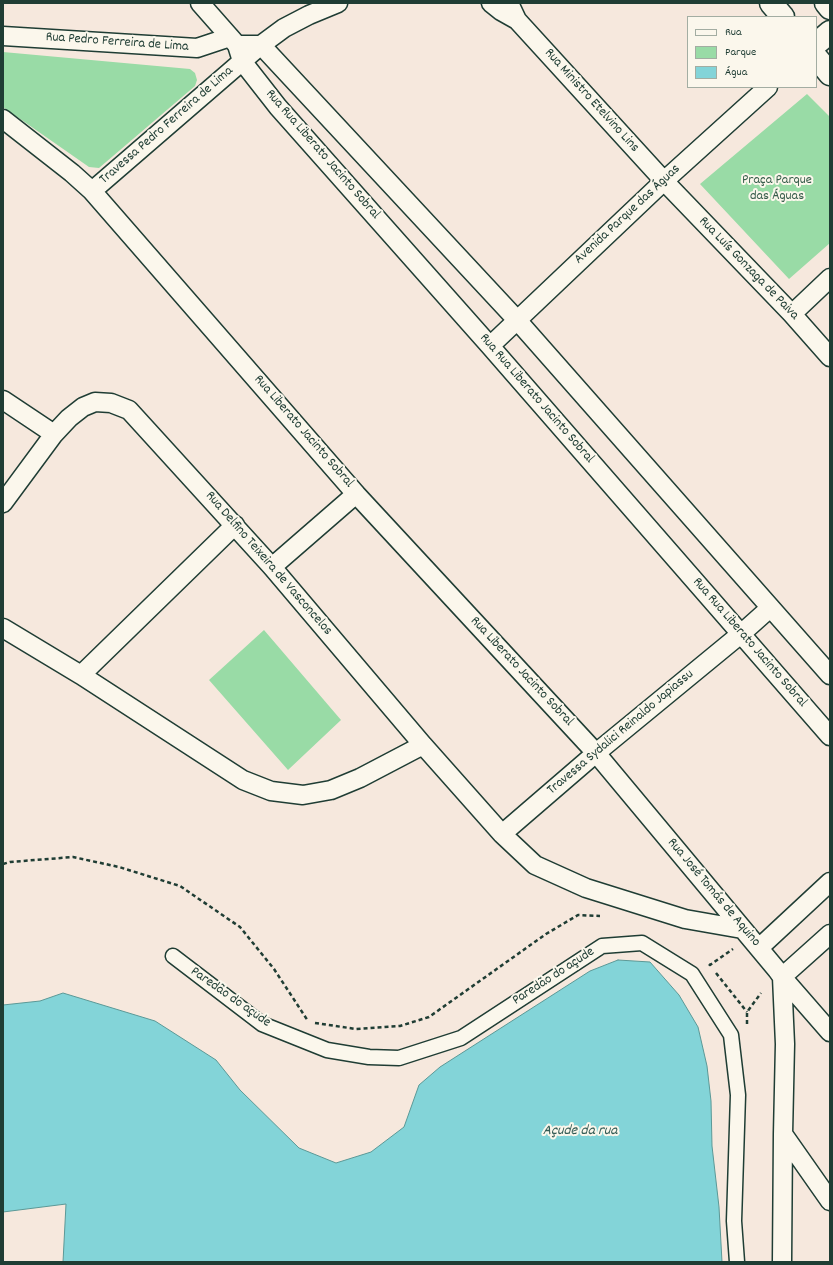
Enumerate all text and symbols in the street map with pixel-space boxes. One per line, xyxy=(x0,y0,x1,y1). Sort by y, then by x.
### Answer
legend xyxy=(687,16,817,88)
text: Rua xyxy=(725,24,742,41)
street label: Rua Pedro Ferreira de Lima xyxy=(45,30,189,56)
text: Parque xyxy=(725,44,756,61)
street label: Rua Ministro Etelvino Lins xyxy=(540,46,642,156)
street label: Travessa Pedro Ferreira de Lima xyxy=(97,63,237,189)
text: Água xyxy=(725,64,747,81)
street label: Rua Rua Liberato Jacinto Sobral xyxy=(261,87,383,223)
street label: Avenida Parque das Águas xyxy=(571,162,685,268)
park label: Praça Parque das Águas xyxy=(742,173,812,206)
street label: Rua Luís Gonzaga de Paiva xyxy=(694,214,802,324)
street label: Rua Rua Liberato Jacinto Sobral xyxy=(475,331,597,467)
street label: Rua Liberato Jacinto Sobral xyxy=(249,372,357,492)
street label: Rua Delfino Teixeira de Vasconcelos xyxy=(201,488,335,640)
street label: Rua Rua Liberato Jacinto Sobral xyxy=(688,575,810,711)
street label: Rua Liberato Jacinto Sobral xyxy=(466,614,576,730)
street label: Travessa Sydalici Reinaldo Japiassu xyxy=(544,667,698,799)
street label: Rua José Tomás de Aquino xyxy=(663,835,763,951)
street label: Paredão do açude xyxy=(510,944,598,1010)
street label: Paredão do açude xyxy=(187,964,273,1032)
water label: Açude da rua xyxy=(543,1123,617,1141)

